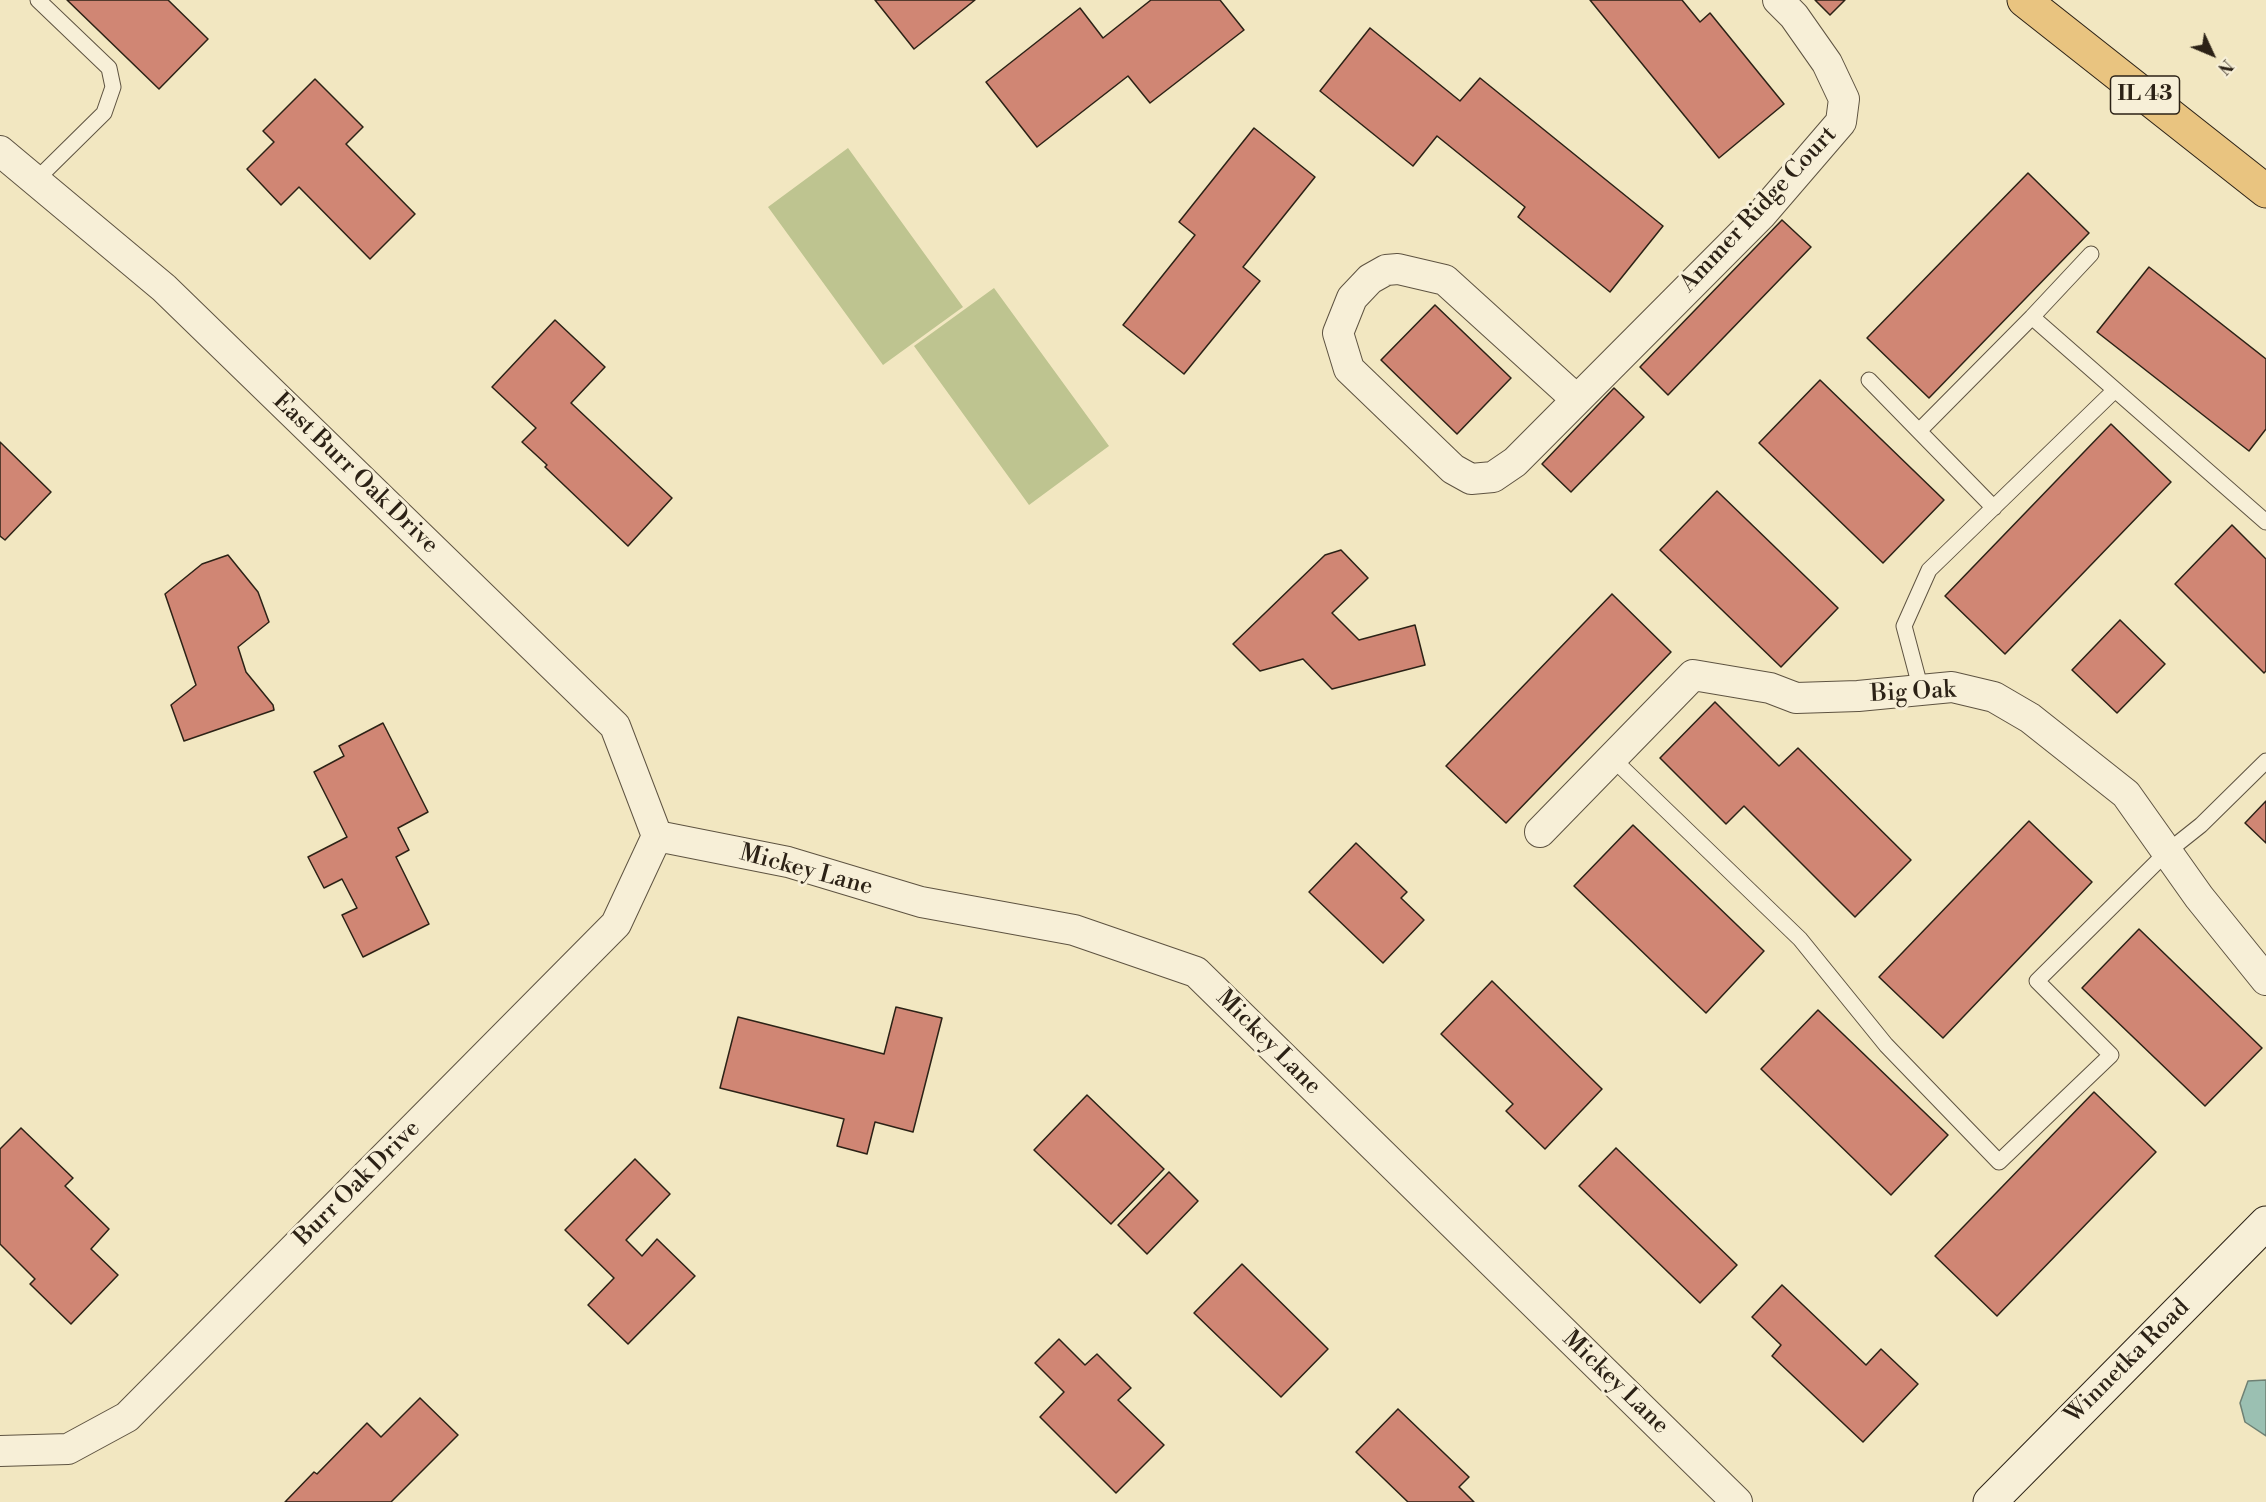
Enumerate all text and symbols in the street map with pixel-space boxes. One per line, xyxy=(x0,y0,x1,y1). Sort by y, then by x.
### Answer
north arrow xyxy=(2182,24,2242,84)
text: N xyxy=(2213,55,2237,78)
road number: IL 43 xyxy=(2110,76,2180,114)
street label: Ammer Ridge Court xyxy=(1675,121,1843,299)
street label: East Burr Oak Drive xyxy=(266,388,444,560)
street label: Big Oak xyxy=(1870,676,1956,710)
street label: Mickey Lane xyxy=(736,839,876,903)
street label: Mickey Lane xyxy=(1209,984,1327,1102)
street label: Burr Oak Drive xyxy=(289,1115,427,1253)
street label: Winnetka Road xyxy=(2060,1294,2196,1430)
street label: Mickey Lane xyxy=(1556,1325,1674,1441)

